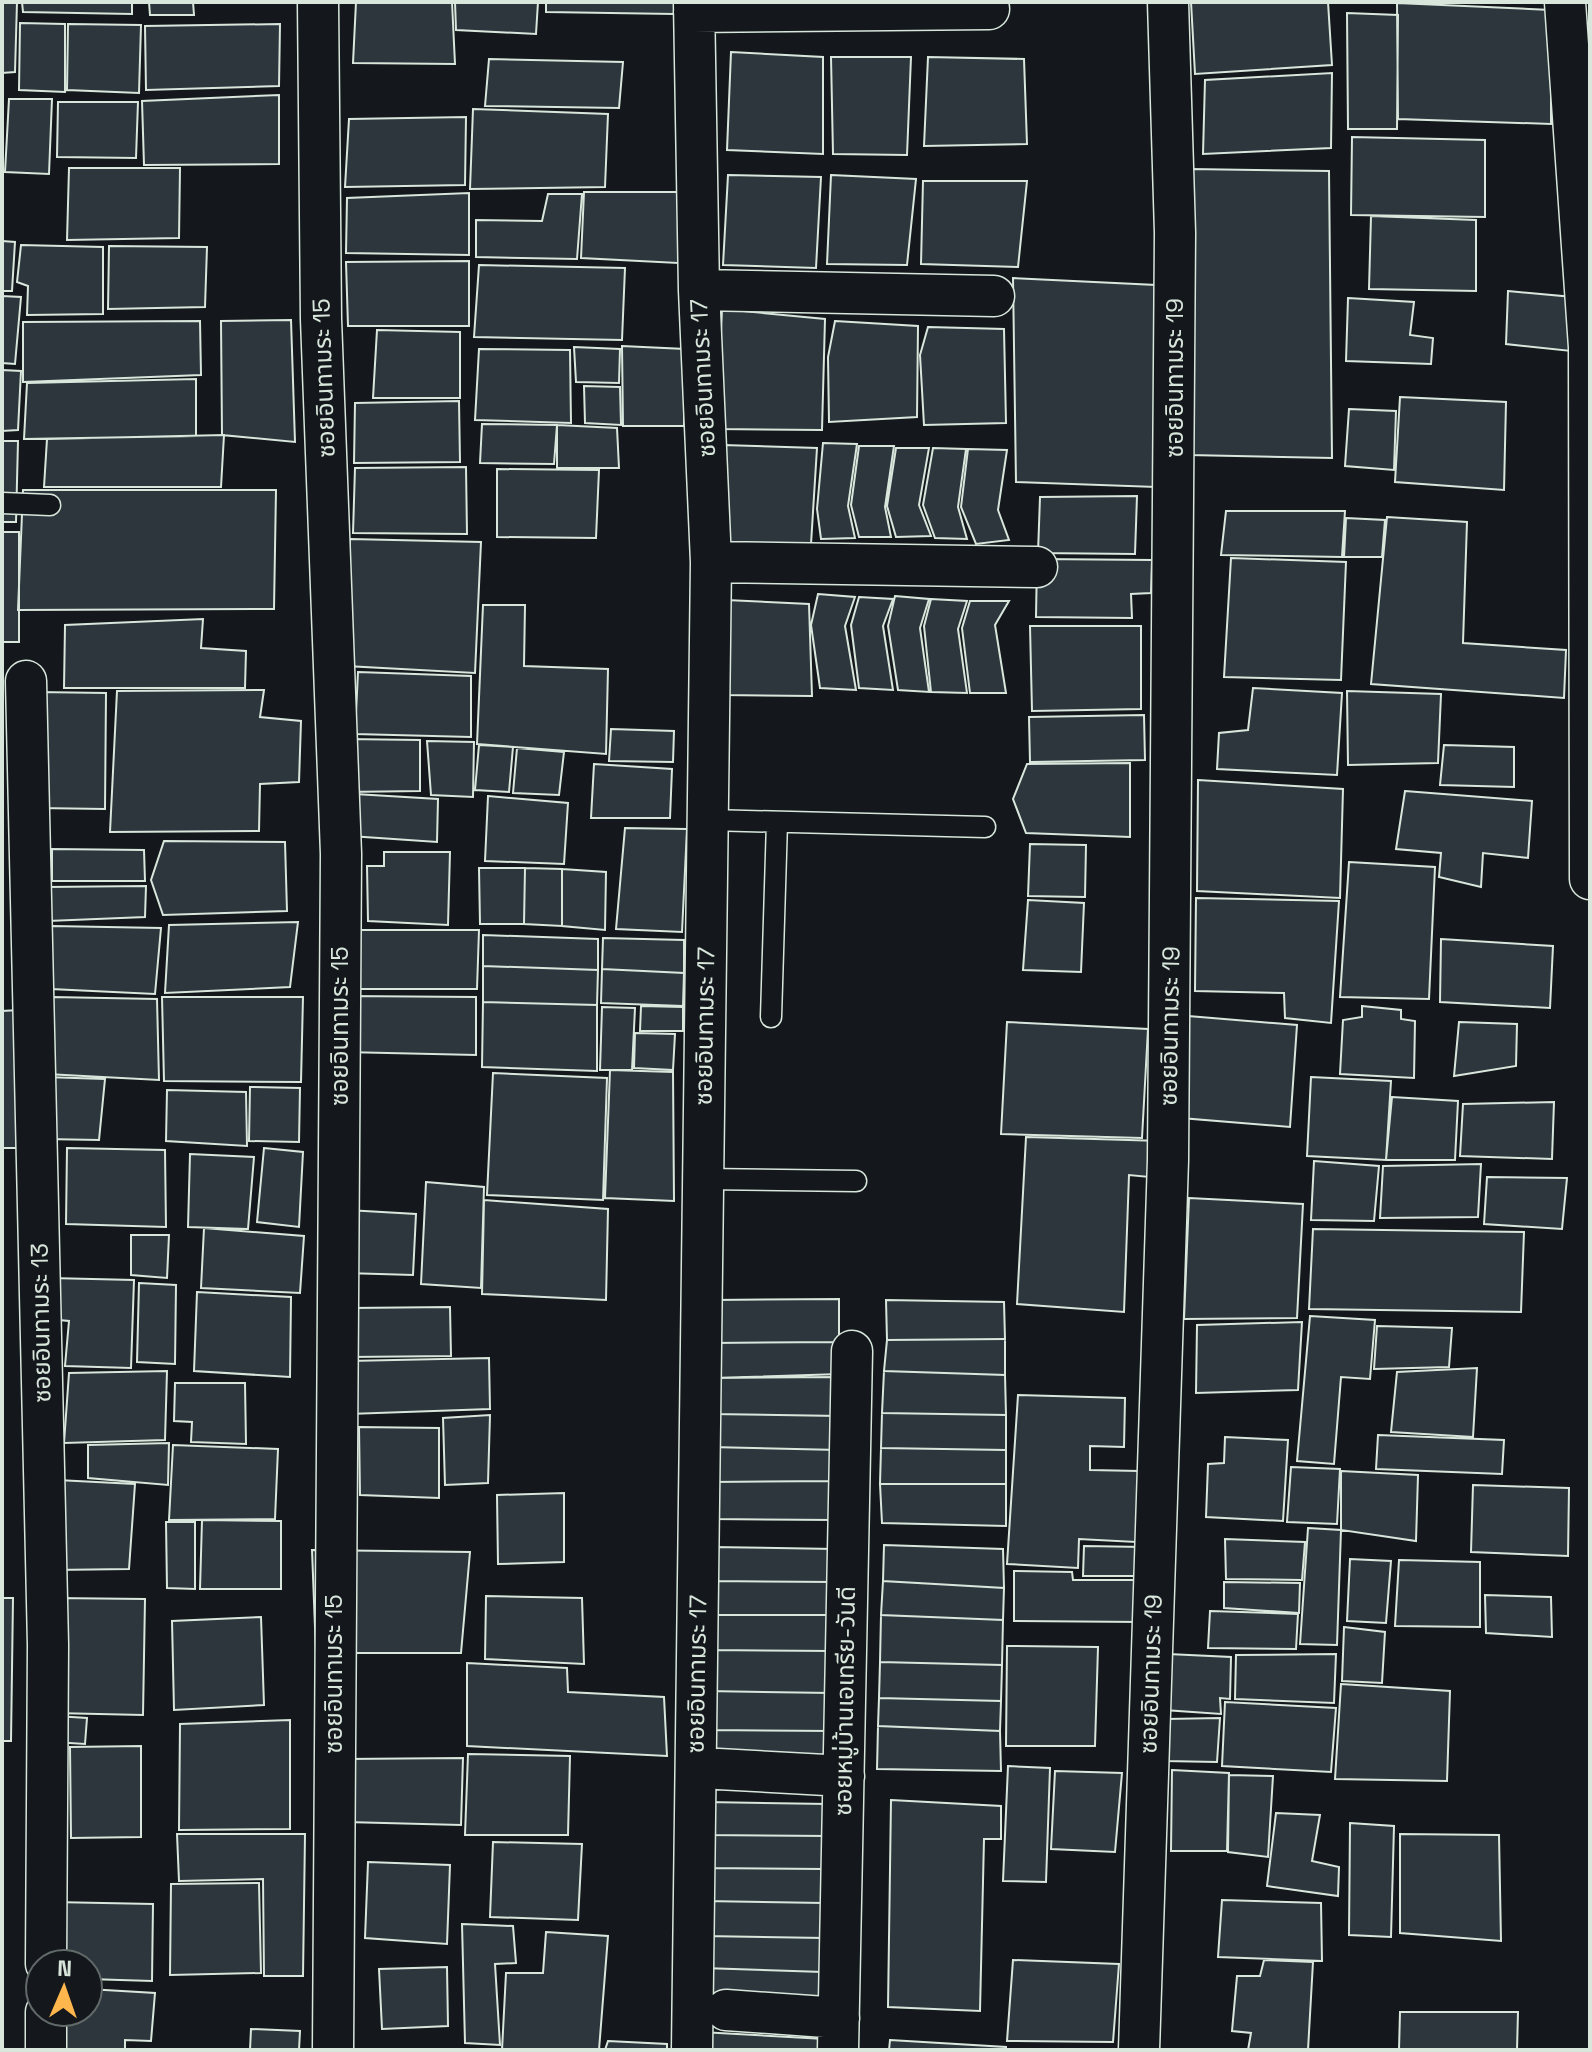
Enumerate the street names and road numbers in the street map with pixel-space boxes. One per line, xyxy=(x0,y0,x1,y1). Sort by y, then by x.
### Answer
street label: ซอยอินทามระ 15 xyxy=(305,298,342,458)
street label: ซอยอินทามระ 17 xyxy=(683,298,722,458)
street label: ซอยอินทามระ 19 xyxy=(1159,298,1190,458)
street label: ซอยอินทามระ 15 xyxy=(324,946,355,1106)
street label: ซอยอินทามระ 17 xyxy=(688,946,721,1106)
street label: ซอยอินทามระ 19 xyxy=(1153,946,1186,1106)
street label: ซอยอินทามระ 13 xyxy=(24,1243,57,1403)
street label: ซอยหมู่บ้านเอเทรีย-วันดี xyxy=(827,1586,862,1816)
street label: ซอยอินทามระ 15 xyxy=(318,1594,349,1754)
street label: ซอยอินทามระ 17 xyxy=(680,1594,713,1754)
street label: ซอยอินทามระ 19 xyxy=(1132,1594,1169,1754)

